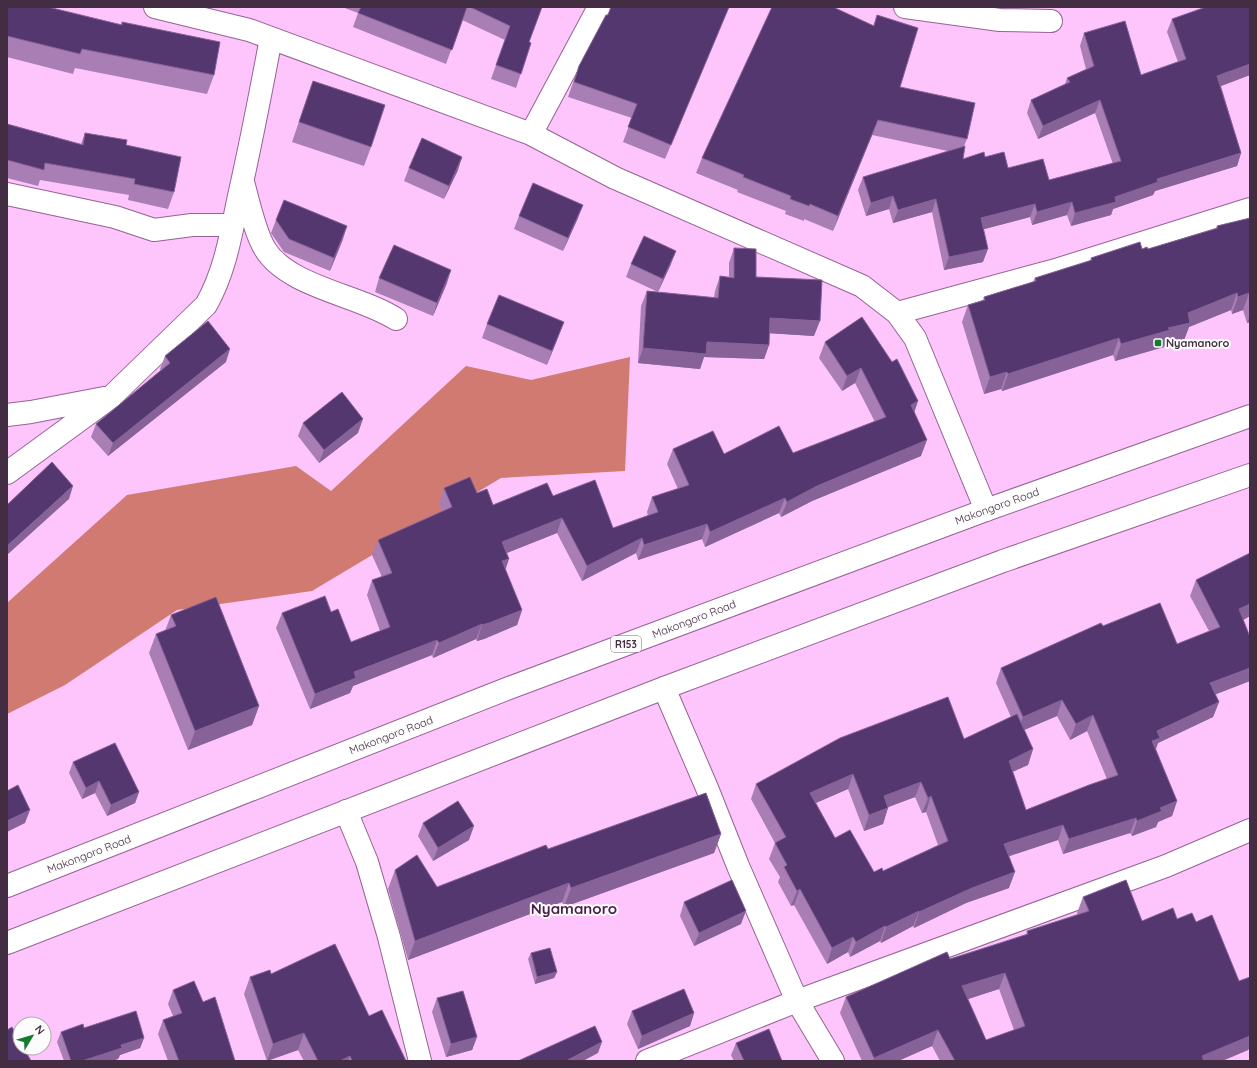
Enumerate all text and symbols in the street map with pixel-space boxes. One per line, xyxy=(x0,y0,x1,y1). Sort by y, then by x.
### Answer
place label: Nyamanoro xyxy=(1166,336,1229,350)
marker: Nyamanoro xyxy=(1153,338,1163,348)
street label: Makongoro Road xyxy=(953,484,1041,528)
street label: Makongoro Road xyxy=(650,597,738,641)
road number: R153 xyxy=(611,636,641,652)
street label: Makongoro Road xyxy=(347,713,435,757)
street label: Makongoro Road xyxy=(45,832,133,876)
district label: Nyamanoro xyxy=(531,899,617,918)
north arrow xyxy=(12,1016,52,1056)
text: N xyxy=(32,1022,48,1037)

